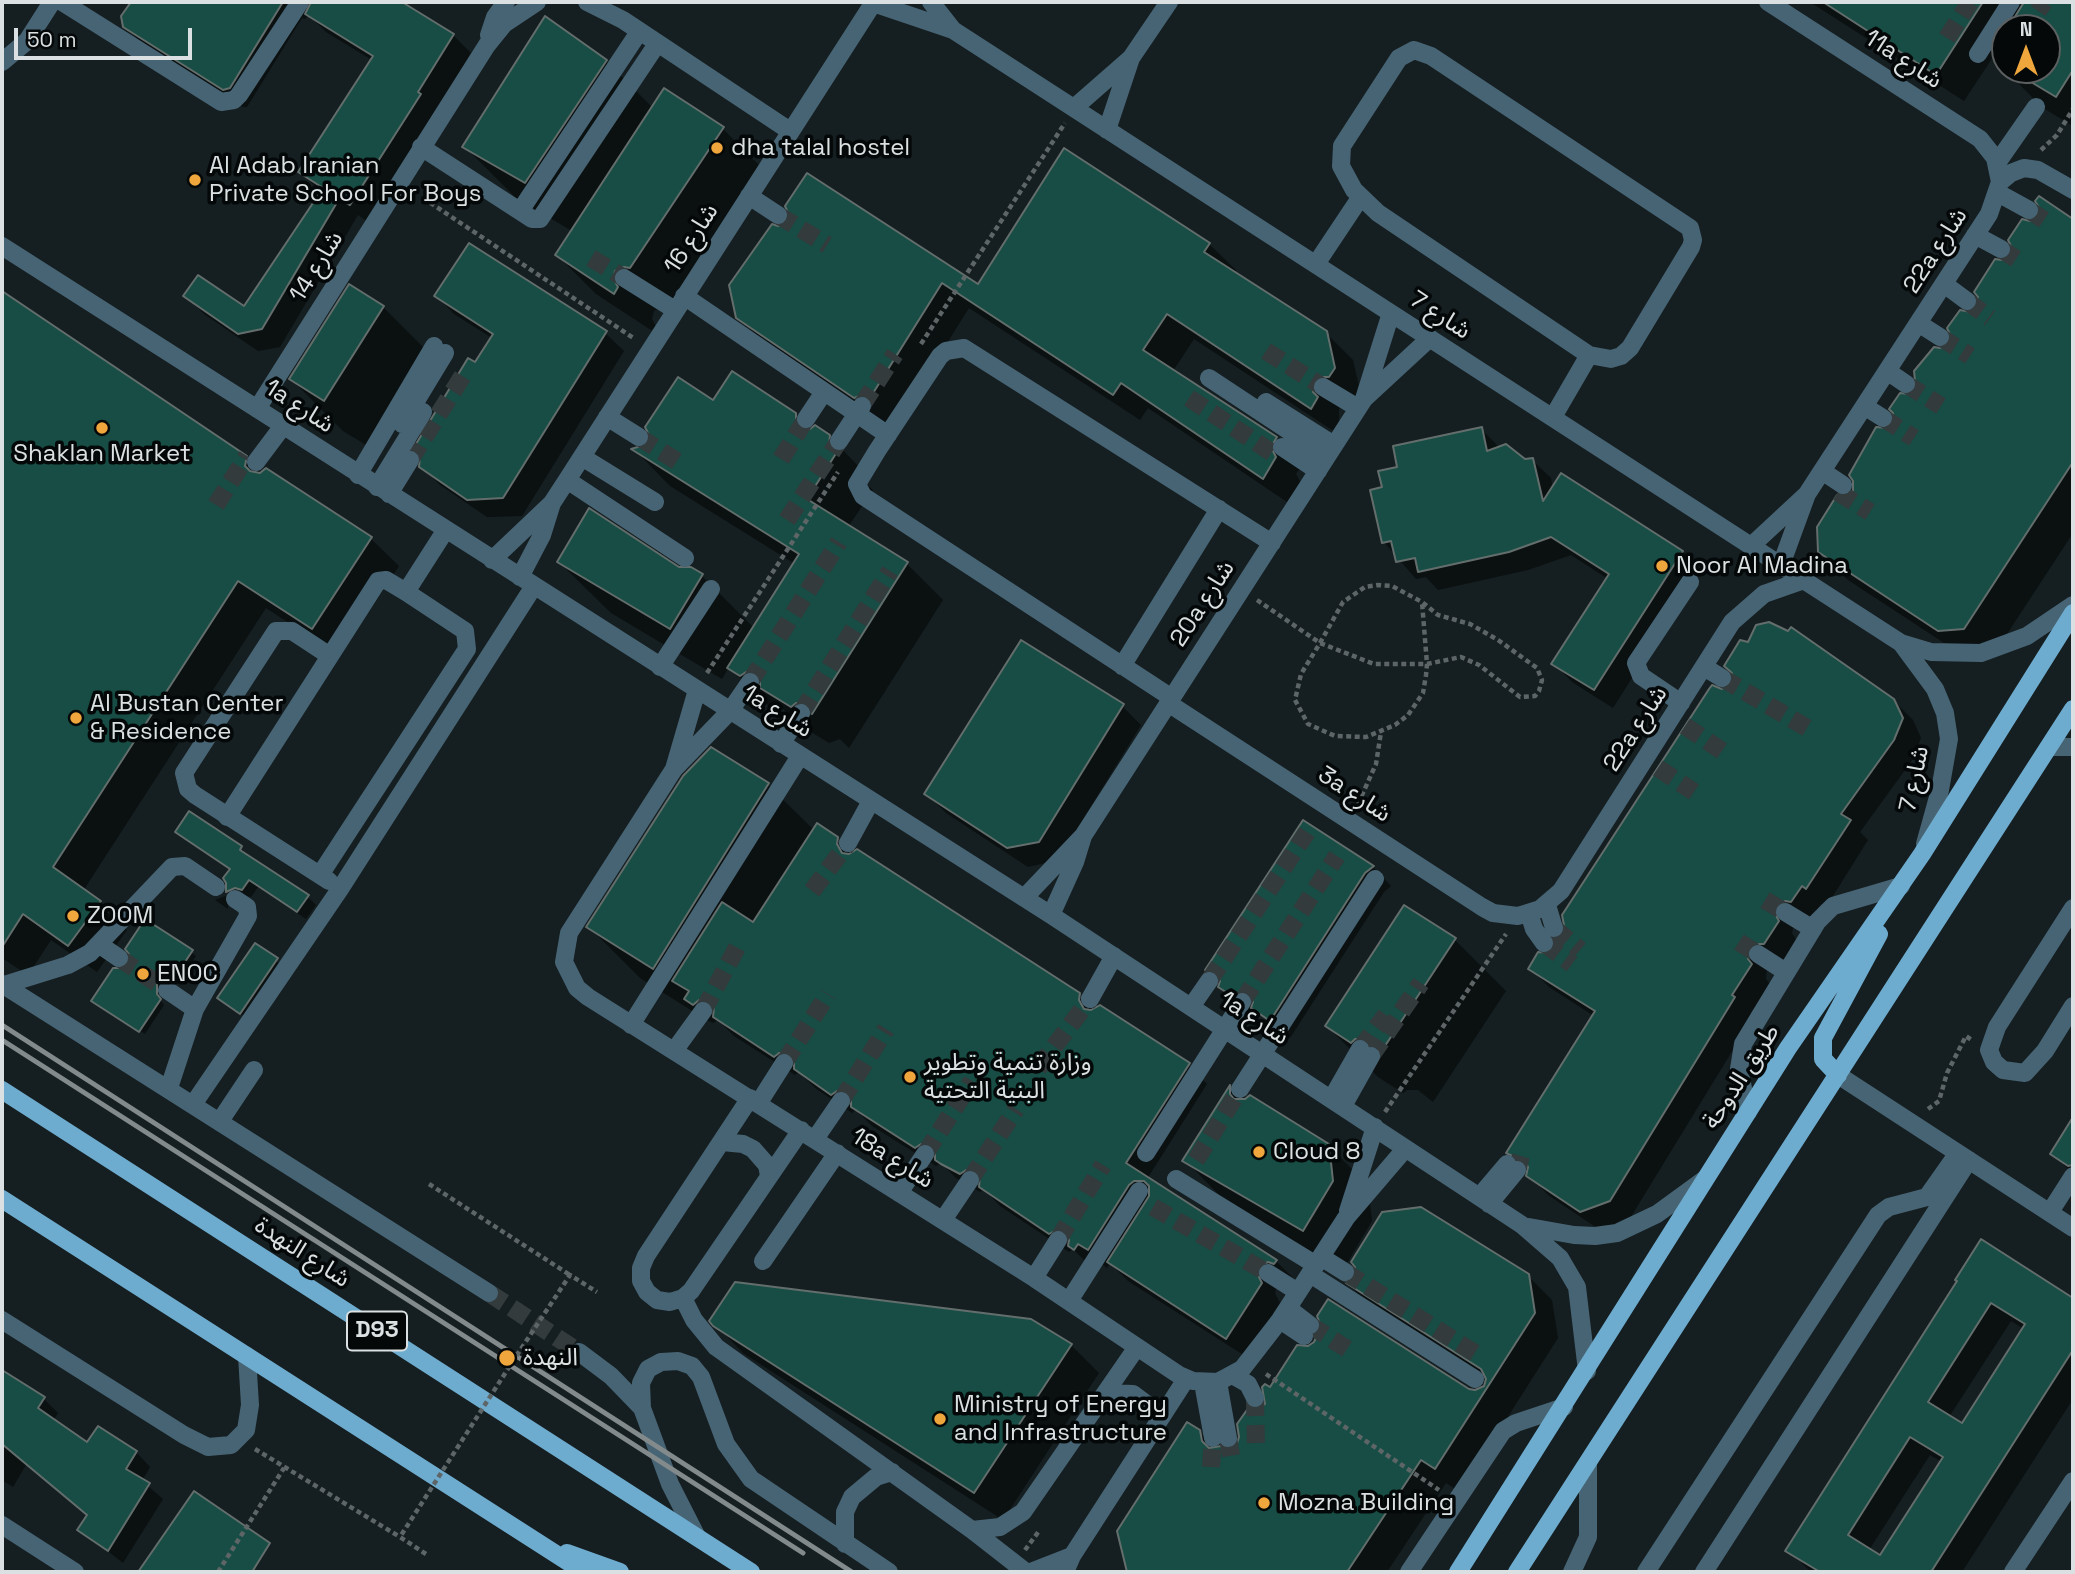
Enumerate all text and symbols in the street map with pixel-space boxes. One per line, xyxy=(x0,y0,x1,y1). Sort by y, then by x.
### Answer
scale bar xyxy=(18,14,196,58)
north arrow xyxy=(1991,14,2061,84)
text: N xyxy=(2020,17,2032,42)
street label: 11a شارع xyxy=(1859,24,1947,96)
text: 50 m xyxy=(27,26,77,53)
place label: dha talal hostel xyxy=(731,134,910,162)
marker: dha talal hostel xyxy=(709,140,725,156)
place label: Al Adab Iranian Private School For Boys xyxy=(209,152,481,208)
marker: Al Adab Iranian Private School For Boys xyxy=(187,172,203,188)
street label: شارع 16 xyxy=(659,199,725,279)
street label: 22a شارع xyxy=(1898,203,1974,299)
street label: شارع 14 xyxy=(284,226,350,308)
street label: شارع 7 xyxy=(1404,286,1476,346)
street label: 1a شارع xyxy=(259,374,339,440)
marker: Shaklan Market xyxy=(94,420,110,436)
place label: Shaklan Market xyxy=(13,440,191,468)
place label: Noor Al Madina xyxy=(1676,552,1848,580)
street label: 20a شارع xyxy=(1165,556,1241,652)
marker: Noor Al Madina xyxy=(1654,558,1670,574)
street label: 1a شارع xyxy=(737,679,817,745)
street label: 22a شارع xyxy=(1598,681,1674,777)
place label: Al Bustan Center & Residence xyxy=(90,690,284,746)
marker: Al Bustan Center & Residence xyxy=(68,710,84,726)
street label: شارع 7 xyxy=(1894,743,1936,815)
street label: 3a شارع xyxy=(1312,761,1396,829)
place label: ZOOM xyxy=(87,902,153,930)
marker: ZOOM xyxy=(65,908,81,924)
place label: ENOC xyxy=(157,960,218,988)
marker: ENOC xyxy=(135,966,151,982)
street label: 1a شارع xyxy=(1214,986,1294,1052)
street label: طريق الدوحة xyxy=(1698,1019,1786,1135)
place label: وزارة تنمية وتطوير البنية التحتية xyxy=(924,1049,1091,1105)
marker: وزارة تنمية وتطوير البنية التحتية xyxy=(902,1069,918,1085)
street label: 18a شارع xyxy=(845,1122,939,1196)
place label: Cloud 8 xyxy=(1273,1138,1360,1166)
marker: Cloud 8 xyxy=(1251,1144,1267,1160)
street label: شارع النهدة xyxy=(249,1212,355,1294)
road number: D93 xyxy=(347,1312,407,1350)
place label: النهدة xyxy=(523,1344,578,1372)
marker: النهدة xyxy=(497,1348,517,1368)
place label: Ministry of Energy and Infrastructure xyxy=(954,1391,1167,1447)
marker: Ministry of Energy and Infrastructure xyxy=(932,1411,948,1427)
place label: Mozna Building xyxy=(1278,1489,1454,1517)
marker: Mozna Building xyxy=(1256,1495,1272,1511)

